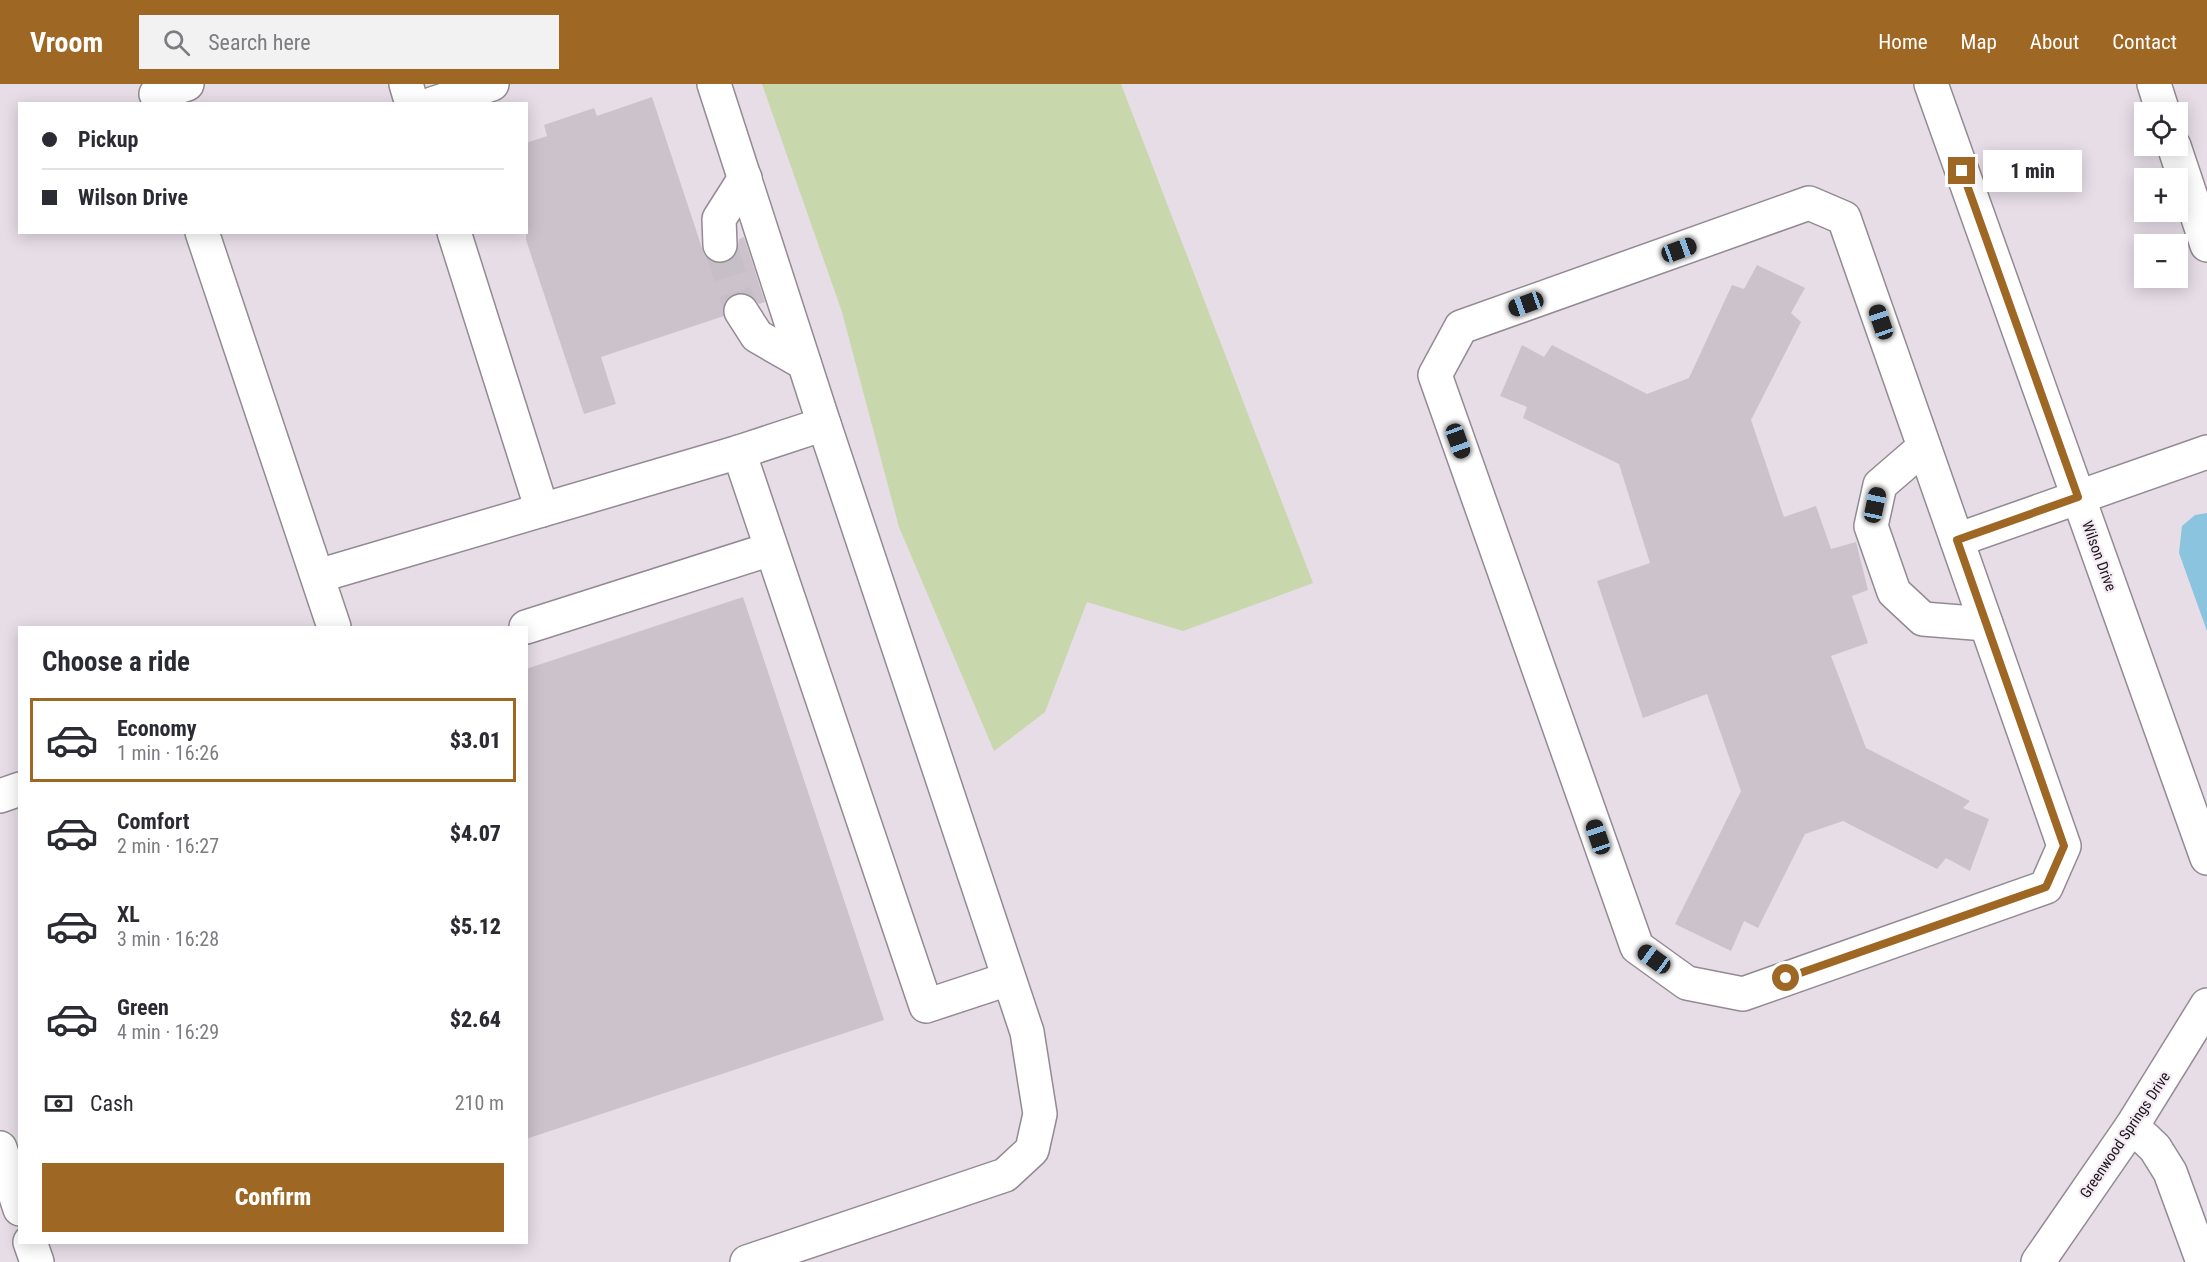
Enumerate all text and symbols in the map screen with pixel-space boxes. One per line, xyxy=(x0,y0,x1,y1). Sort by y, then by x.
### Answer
search box xyxy=(139,15,559,69)
text: Vroom xyxy=(30,26,103,59)
icon: search xyxy=(160,26,193,59)
text: Search here xyxy=(208,30,311,55)
text: Home xyxy=(1878,30,1928,54)
text: Map xyxy=(1961,30,1997,54)
text: About xyxy=(2030,30,2079,54)
text: Contact xyxy=(2112,30,2177,54)
map controls xyxy=(2134,102,2188,288)
button: locate xyxy=(2134,102,2188,156)
text: Pickup xyxy=(78,127,138,152)
callout: 1 min xyxy=(1983,150,2082,192)
route end xyxy=(1948,157,1975,184)
text: 1 min xyxy=(2010,159,2055,183)
button: + xyxy=(2134,168,2188,222)
text: Wilson Drive xyxy=(78,185,188,210)
button: − xyxy=(2134,234,2188,288)
car xyxy=(1659,235,1699,265)
car xyxy=(1506,289,1546,319)
car xyxy=(1867,302,1895,342)
car xyxy=(1443,421,1473,461)
car xyxy=(1862,486,1888,524)
street label: Wilson Drive xyxy=(2078,518,2120,594)
text: Choose a ride xyxy=(42,646,190,678)
icon: car xyxy=(45,713,99,767)
text: Economy xyxy=(117,716,197,741)
text: $3.01 xyxy=(450,728,501,753)
text: 1 min · 16:26 xyxy=(117,741,219,765)
icon: car xyxy=(45,806,99,860)
text: Comfort xyxy=(117,809,190,834)
car xyxy=(1584,817,1612,857)
text: $4.07 xyxy=(450,821,501,846)
text: 2 min · 16:27 xyxy=(117,834,219,858)
icon: car xyxy=(45,899,99,953)
text: XL xyxy=(117,902,140,927)
text: $5.12 xyxy=(450,914,501,939)
text: 3 min · 16:28 xyxy=(117,927,219,951)
car xyxy=(1634,941,1674,977)
route start xyxy=(1772,964,1799,991)
icon: car xyxy=(45,992,99,1046)
text: Green xyxy=(117,995,169,1020)
text: $2.64 xyxy=(450,1007,501,1032)
text: 4 min · 16:29 xyxy=(117,1020,219,1044)
street label: Greenwood Springs Drive xyxy=(2076,1068,2174,1202)
icon: cash xyxy=(42,1087,75,1120)
text: Cash xyxy=(90,1091,134,1116)
text: 210 m xyxy=(455,1091,504,1115)
button: Confirm xyxy=(42,1163,504,1232)

